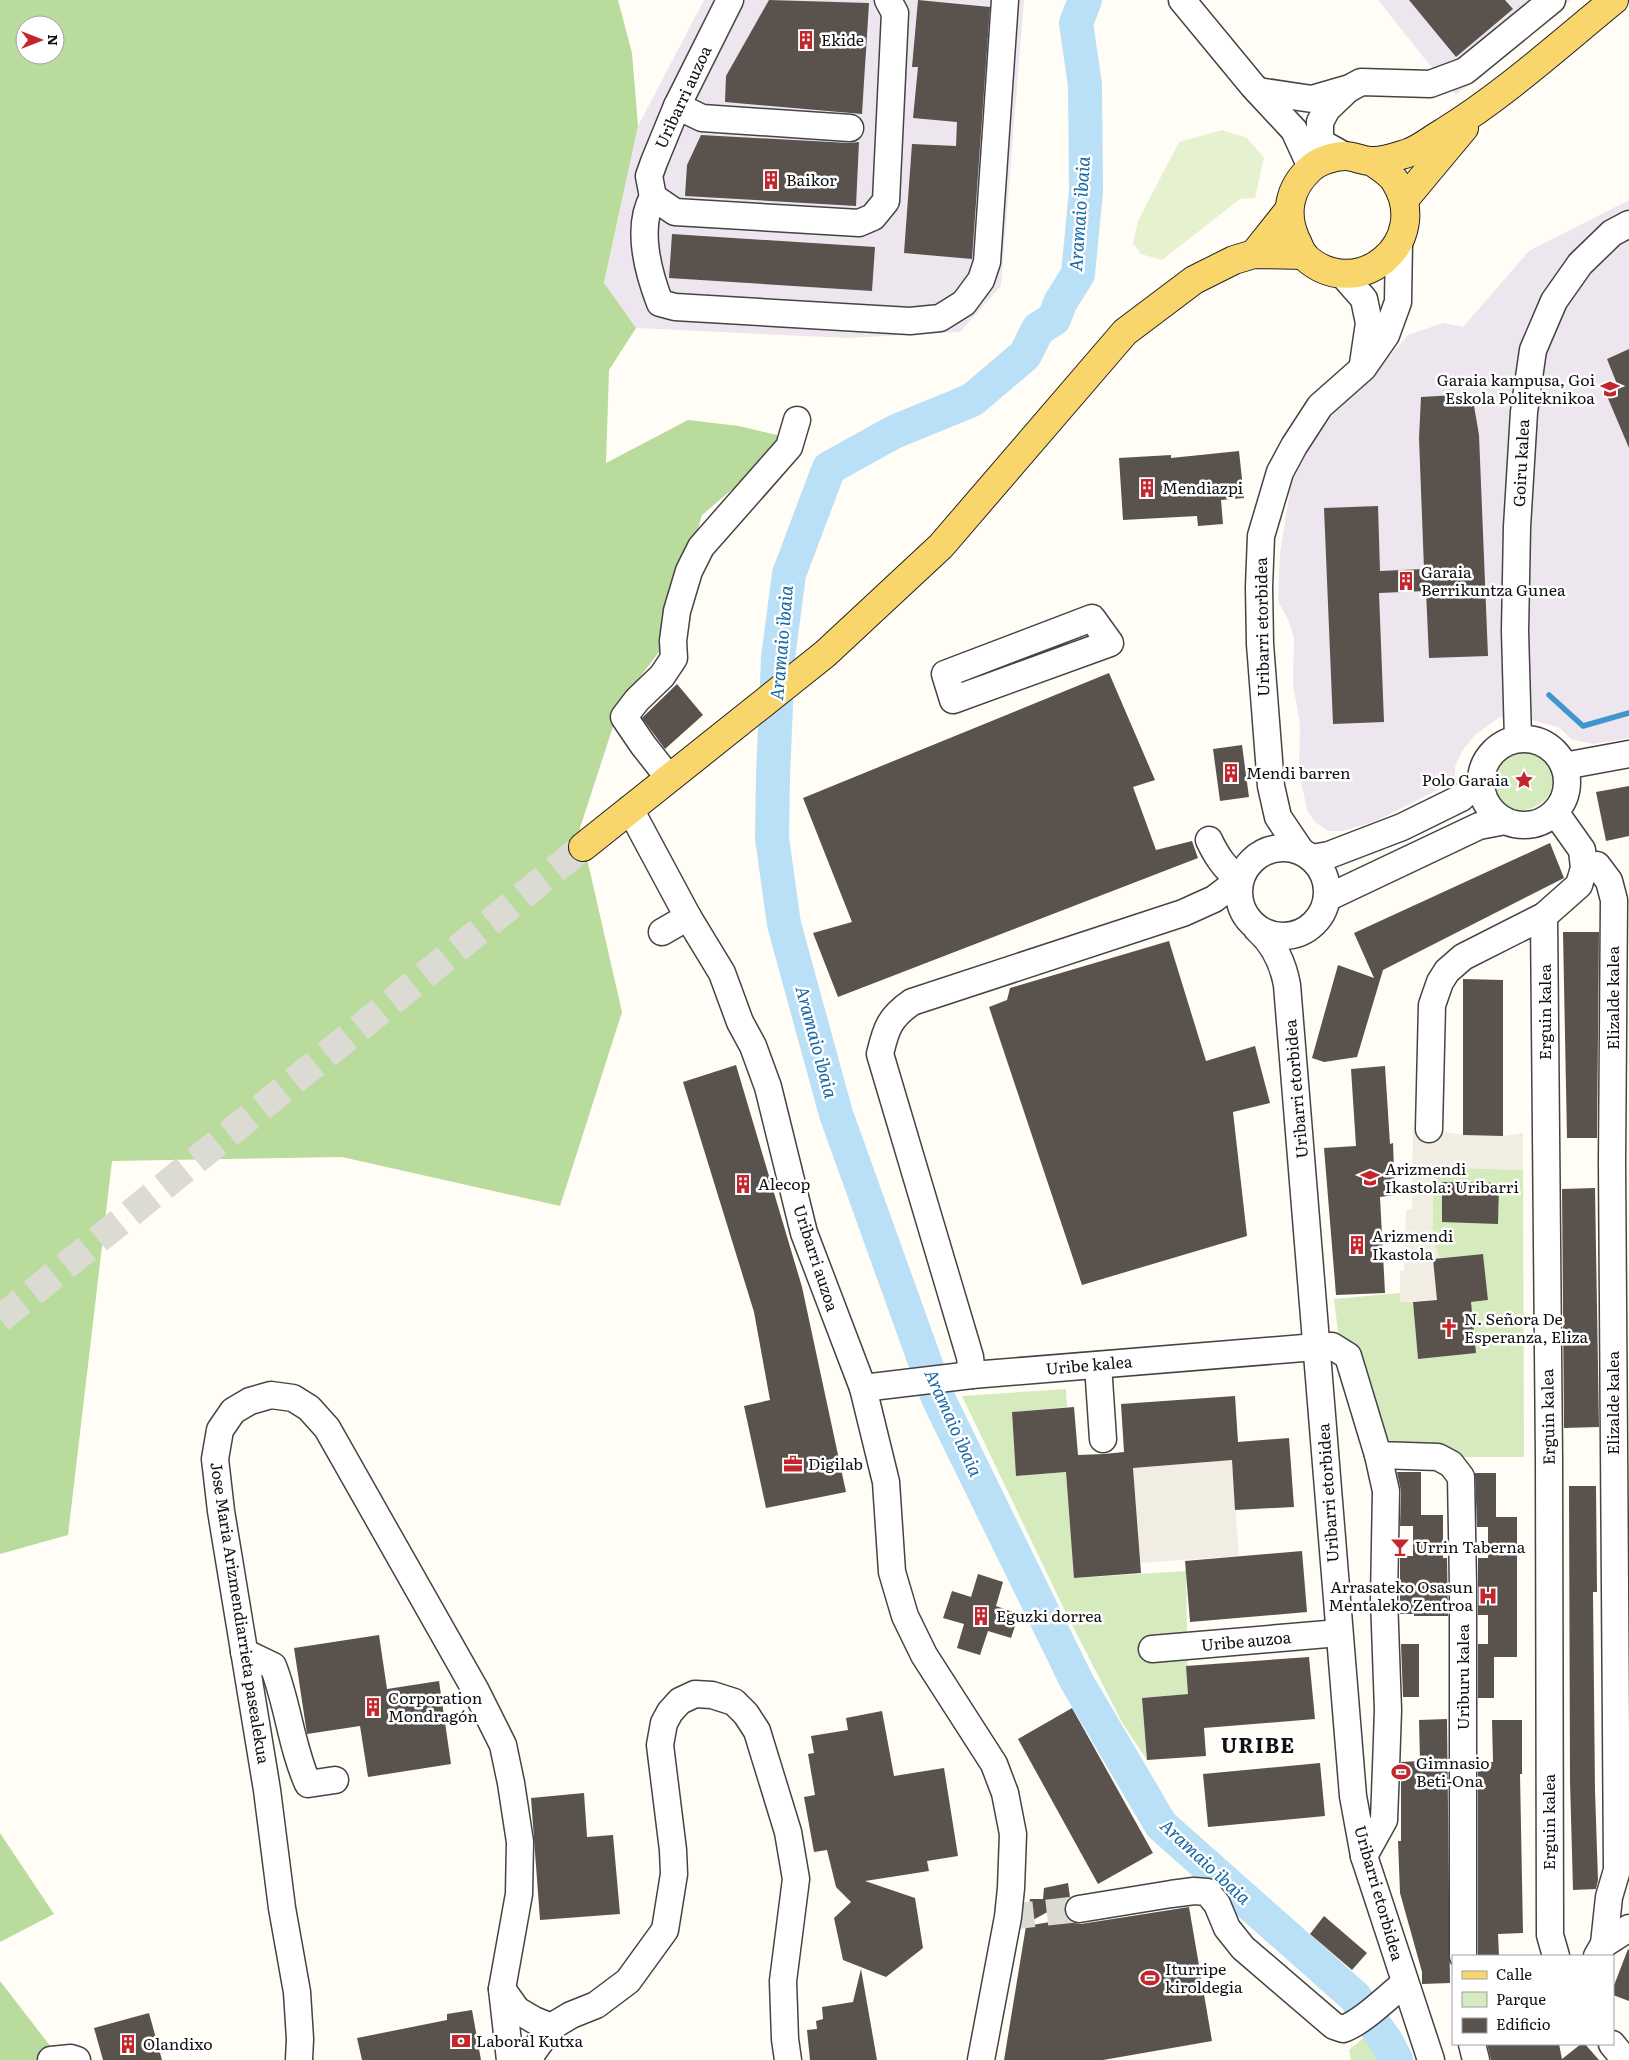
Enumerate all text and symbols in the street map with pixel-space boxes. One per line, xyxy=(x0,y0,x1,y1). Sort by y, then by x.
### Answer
north arrow xyxy=(15,15,65,65)
place label: Ekide xyxy=(821,27,864,51)
building icon: Ekide xyxy=(795,29,817,51)
text: N xyxy=(44,34,64,46)
street label: Uribarri auzoa xyxy=(648,41,717,152)
water label: Aramaio ibaia xyxy=(1061,155,1096,273)
place label: Baikor xyxy=(786,167,837,191)
building icon: Baikor xyxy=(760,169,782,191)
place label: Garaia kampusa, Goi Eskola Politeknikoa xyxy=(1437,367,1595,409)
school or university icon: Garaia kampusa, Goi Eskola Politeknikoa xyxy=(1599,378,1621,400)
street label: Goiru kalea xyxy=(1506,418,1534,508)
place label: Mendiazpi xyxy=(1162,475,1243,499)
building icon: Mendiazpi xyxy=(1136,477,1158,499)
street label: Uribarri etorbidea xyxy=(1248,557,1274,697)
place label: Garaia Berrikuntza Gunea xyxy=(1421,559,1566,601)
building icon: Garaia Berrikuntza Gunea xyxy=(1395,570,1417,592)
water label: Aramaio ibaia xyxy=(762,583,799,702)
place label: Mendi barren xyxy=(1246,760,1351,784)
building icon: Mendi barren xyxy=(1220,762,1242,784)
place label: Polo Garaia xyxy=(1422,767,1509,791)
place icon: Polo Garaia xyxy=(1513,769,1535,791)
street label: Elizalde kalea xyxy=(1600,946,1624,1050)
street label: Erguin kalea xyxy=(1532,963,1556,1060)
water label: Aramaio ibaia xyxy=(789,982,846,1102)
street label: Uribarri etorbidea xyxy=(1277,1018,1313,1160)
place label: Arizmendi Ikastola: Uribarri xyxy=(1385,1156,1519,1198)
school or university icon: Arizmendi Ikastola: Uribarri xyxy=(1359,1167,1381,1189)
place label: Alecop xyxy=(758,1171,810,1195)
building icon: Alecop xyxy=(732,1173,754,1195)
street label: Uribarri auzoa xyxy=(788,1201,846,1315)
place label: Arizmendi Ikastola xyxy=(1372,1223,1453,1265)
building icon: Arizmendi Ikastola xyxy=(1346,1234,1368,1256)
place label: N. Señora De Esperanza, Eliza xyxy=(1464,1306,1588,1348)
church icon: N. Señora De Esperanza, Eliza xyxy=(1438,1317,1460,1339)
street label: Uribe kalea xyxy=(1045,1348,1134,1380)
street label: Elizalde kalea xyxy=(1600,1351,1624,1455)
water label: Aramaio ibaia xyxy=(919,1364,991,1481)
street label: Erguin kalea xyxy=(1534,1368,1560,1465)
street label: Uribarri etorbidea xyxy=(1310,1422,1344,1564)
place label: Digilab xyxy=(808,1451,863,1475)
office icon: Digilab xyxy=(782,1453,804,1475)
street label: Jose Maria Arizmendiarrieta pasealekua xyxy=(205,1460,277,1766)
place label: Urrin Taberna xyxy=(1415,1534,1526,1558)
bar icon: Urrin Taberna xyxy=(1389,1536,1411,1558)
place label: Arrasateko Osasun Mentaleko Zentroa xyxy=(1328,1574,1473,1616)
hospital icon: Arrasateko Osasun Mentaleko Zentroa xyxy=(1477,1585,1499,1607)
place label: Eguzki dorrea xyxy=(996,1603,1102,1627)
building icon: Eguzki dorrea xyxy=(970,1605,992,1627)
street label: Uriburu kalea xyxy=(1450,1623,1474,1730)
street label: Uribe auzoa xyxy=(1200,1624,1292,1656)
place label: Corporation Mondragón xyxy=(388,1685,483,1727)
building icon: Corporation Mondragón xyxy=(362,1696,384,1718)
district label: URIBE xyxy=(1221,1728,1295,1759)
place label: Gimnasio Beti-Ona xyxy=(1416,1750,1490,1792)
sports icon: Gimnasio Beti-Ona xyxy=(1390,1761,1412,1783)
street label: Erguin kalea xyxy=(1536,1773,1560,1870)
water label: Aramaio ibaia xyxy=(1155,1812,1258,1911)
street label: Uribarri etorbidea xyxy=(1349,1822,1411,1963)
legend xyxy=(1452,1955,1614,2045)
place label: Iturripe kiroldegia xyxy=(1165,1956,1243,1998)
text: Calle xyxy=(1496,1962,1532,1985)
sports icon: Iturripe kiroldegia xyxy=(1139,1967,1161,1989)
text: Parque xyxy=(1496,1987,1546,2010)
text: Edificio xyxy=(1496,2012,1551,2035)
place label: Laboral Kutxa xyxy=(476,2028,583,2052)
bank icon: Laboral Kutxa xyxy=(450,2030,472,2052)
place label: Olandixo xyxy=(143,2031,213,2055)
building icon: Olandixo xyxy=(117,2033,139,2055)

